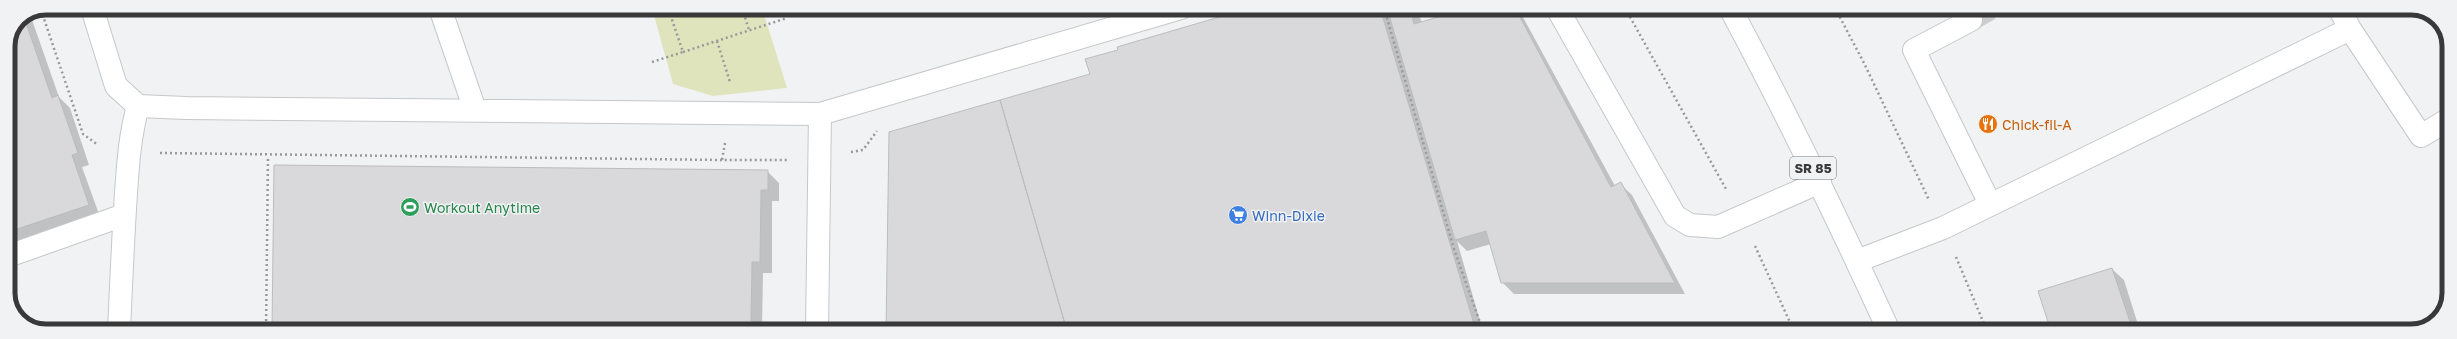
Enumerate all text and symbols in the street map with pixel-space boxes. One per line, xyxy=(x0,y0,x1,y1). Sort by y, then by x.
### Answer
restaurant icon: Chick-fil-A xyxy=(1977,113,1999,135)
place label: Chick-fil-A xyxy=(2002,116,2072,133)
road number: SR 85 xyxy=(1790,157,1836,179)
sports icon: Workout Anytime xyxy=(399,196,421,218)
place label: Workout Anytime xyxy=(424,199,540,216)
supermarket icon: Winn-Dixie xyxy=(1227,204,1249,226)
place label: Winn-Dixie xyxy=(1252,207,1325,224)

